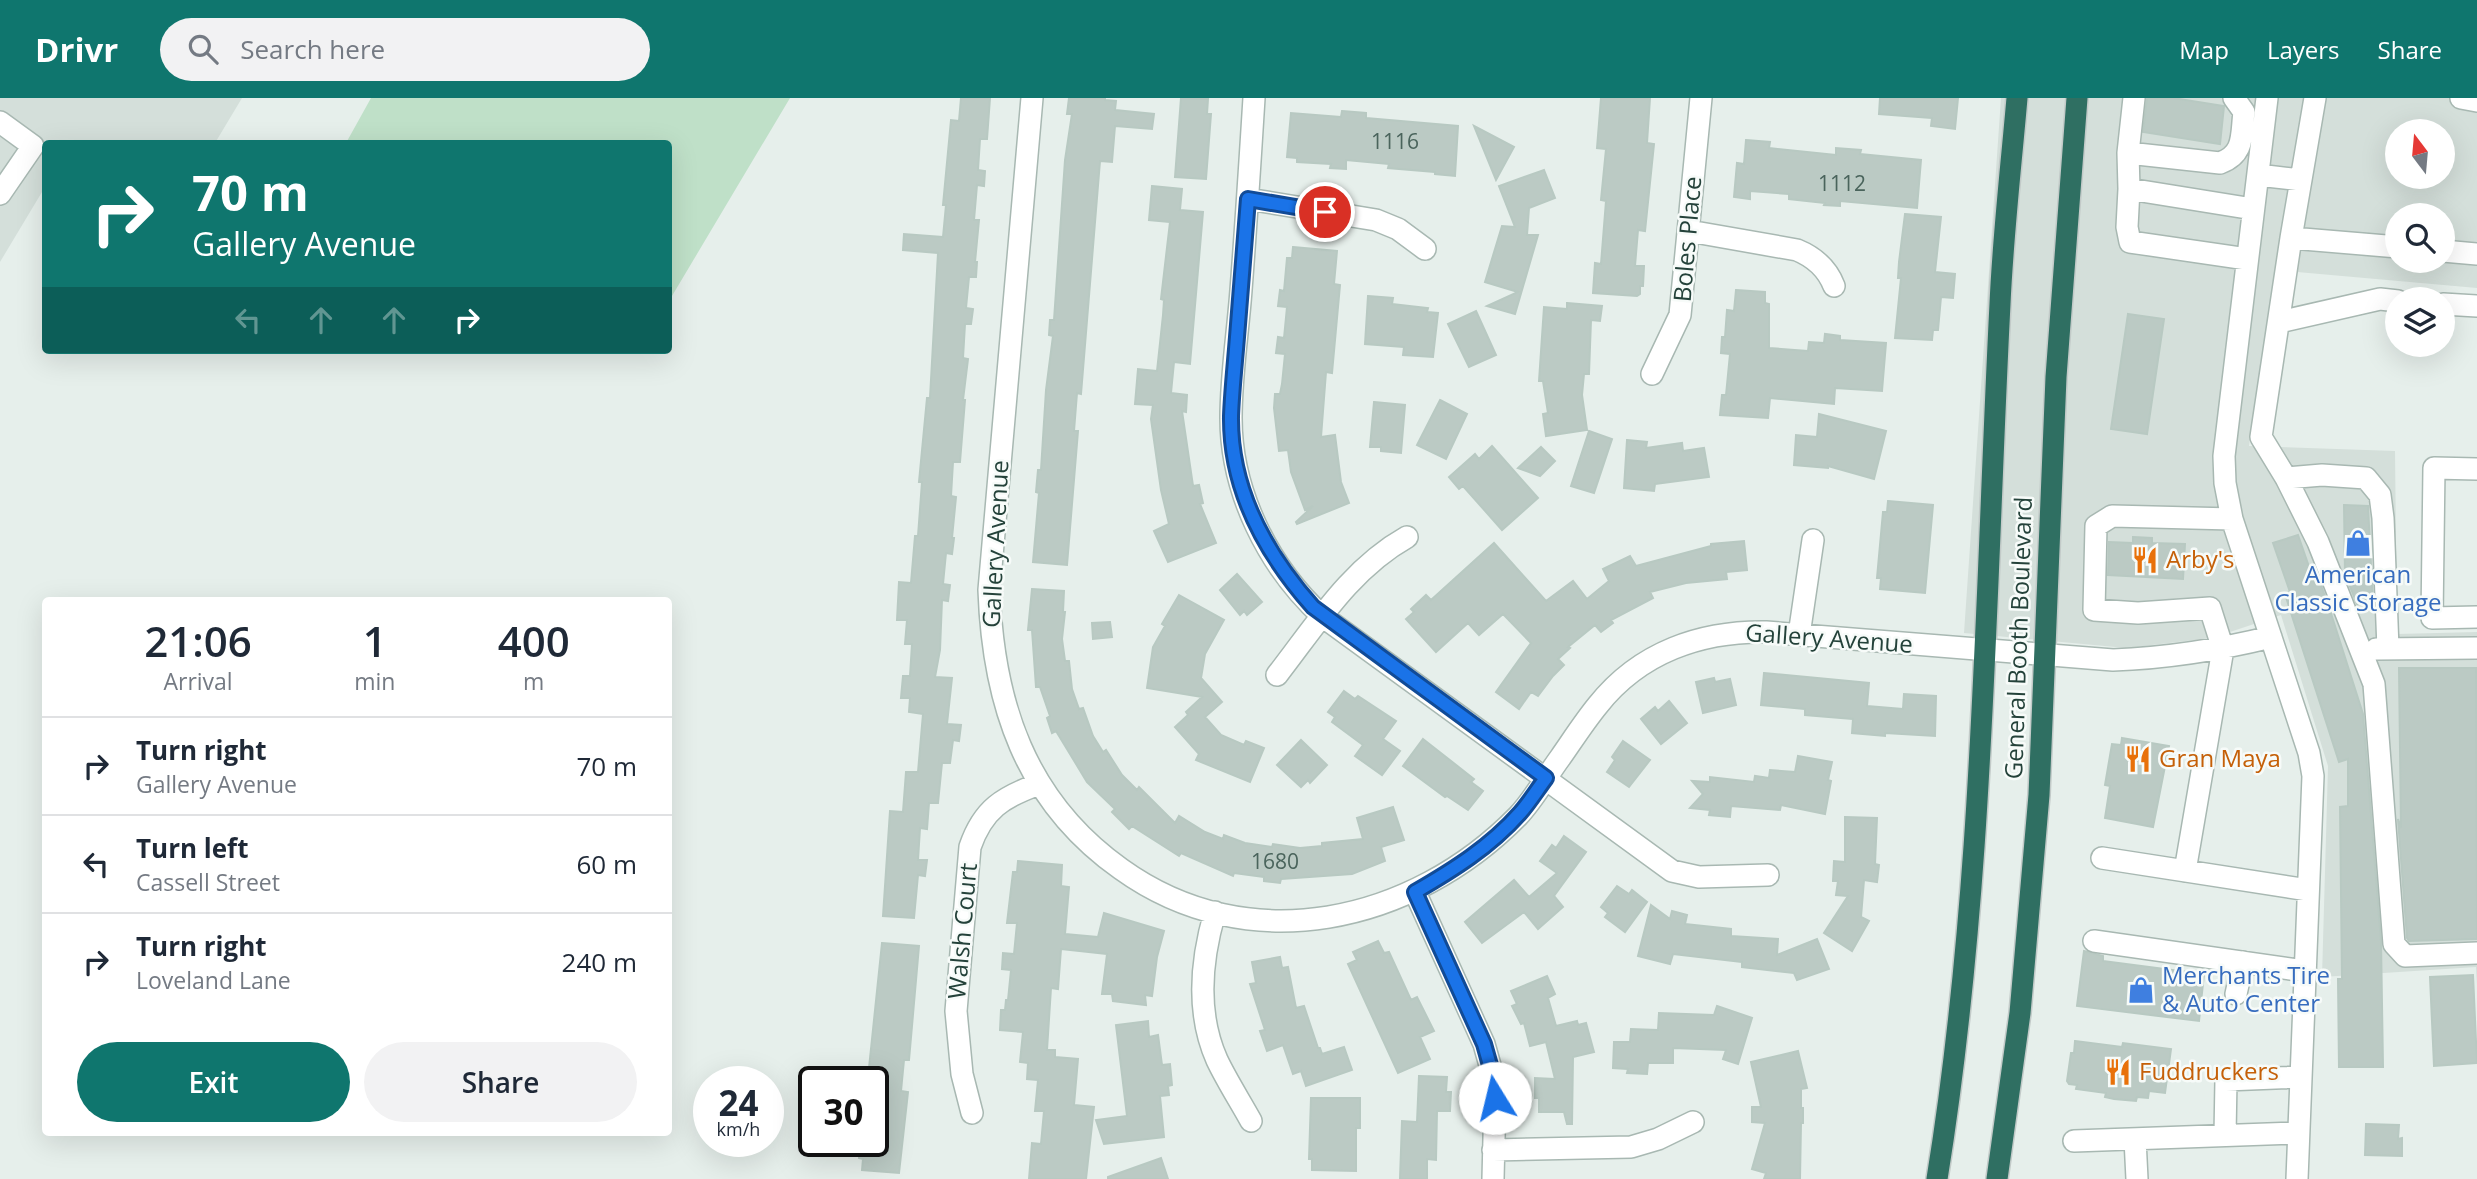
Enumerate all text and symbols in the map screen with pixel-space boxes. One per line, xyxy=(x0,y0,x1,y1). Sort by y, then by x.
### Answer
search box xyxy=(160,18,650,81)
text: Drivr xyxy=(35,27,118,72)
icon: search xyxy=(184,30,222,68)
text: Search here xyxy=(240,31,385,67)
text: Map xyxy=(2179,33,2229,66)
text: Layers xyxy=(2267,33,2340,66)
text: Share xyxy=(2378,33,2442,66)
north arrow xyxy=(2385,119,2455,189)
map controls xyxy=(2385,119,2455,357)
house number: 1116 xyxy=(1371,127,1419,155)
text: 70 m xyxy=(192,159,309,225)
icon: right xyxy=(77,168,168,259)
house number: 1112 xyxy=(1818,169,1866,197)
street label: Boles Place xyxy=(1665,175,1708,303)
pin xyxy=(1295,182,1355,242)
icon: arrive xyxy=(1306,193,1344,231)
button: search xyxy=(2385,203,2455,273)
text: Gallery Avenue xyxy=(192,222,416,265)
button: layers xyxy=(2385,287,2455,357)
icon: left xyxy=(229,301,267,339)
icon: ahead xyxy=(302,301,340,339)
icon: ahead xyxy=(375,301,413,339)
icon: right xyxy=(448,301,486,339)
street label: Gallery Avenue xyxy=(974,459,1015,629)
street label: General Booth Boulevard xyxy=(1996,496,2039,780)
shop icon: American Classic Storage xyxy=(2343,528,2373,558)
place label: Arby's xyxy=(2166,542,2234,575)
restaurant icon: Arby's xyxy=(2130,545,2160,575)
place label: American Classic Storage xyxy=(2275,557,2441,618)
text: 21:06 xyxy=(144,612,252,669)
text: 1 xyxy=(363,612,387,669)
text: 400 xyxy=(498,612,570,669)
street label: Gallery Avenue xyxy=(1744,615,1914,660)
text: Arrival xyxy=(163,665,233,697)
text: min xyxy=(354,665,395,697)
text: m xyxy=(523,665,544,697)
text: Turn right xyxy=(136,732,267,768)
place label: Gran Maya xyxy=(2159,741,2281,774)
restaurant icon: Gran Maya xyxy=(2123,744,2153,774)
icon: right xyxy=(77,747,115,785)
text: 70 m xyxy=(576,748,637,784)
text: Gallery Avenue xyxy=(136,768,297,800)
text: Turn left xyxy=(136,830,248,866)
icon: left xyxy=(77,845,115,883)
text: 60 m xyxy=(576,846,637,882)
house number: 1680 xyxy=(1251,847,1299,875)
street label: Walsh Court xyxy=(939,861,984,1000)
text: Cassell Street xyxy=(136,866,280,898)
text: Turn right xyxy=(136,928,267,964)
icon: right xyxy=(77,943,115,981)
text: 240 m xyxy=(562,944,637,980)
place label: Merchants Tire & Auto Center xyxy=(2162,958,2330,1019)
text: Loveland Lane xyxy=(136,964,291,996)
shop icon: Merchants Tire & Auto Center xyxy=(2126,975,2156,1005)
button: Exit xyxy=(77,1042,350,1122)
button: Share xyxy=(364,1042,637,1122)
place label: Fuddruckers xyxy=(2139,1054,2279,1087)
restaurant icon: Fuddruckers xyxy=(2103,1057,2133,1087)
position arrow xyxy=(1458,1061,1532,1135)
speed limit sign: 30 xyxy=(798,1066,889,1157)
text: 24 xyxy=(718,1079,759,1126)
text: km/h xyxy=(717,1117,760,1141)

